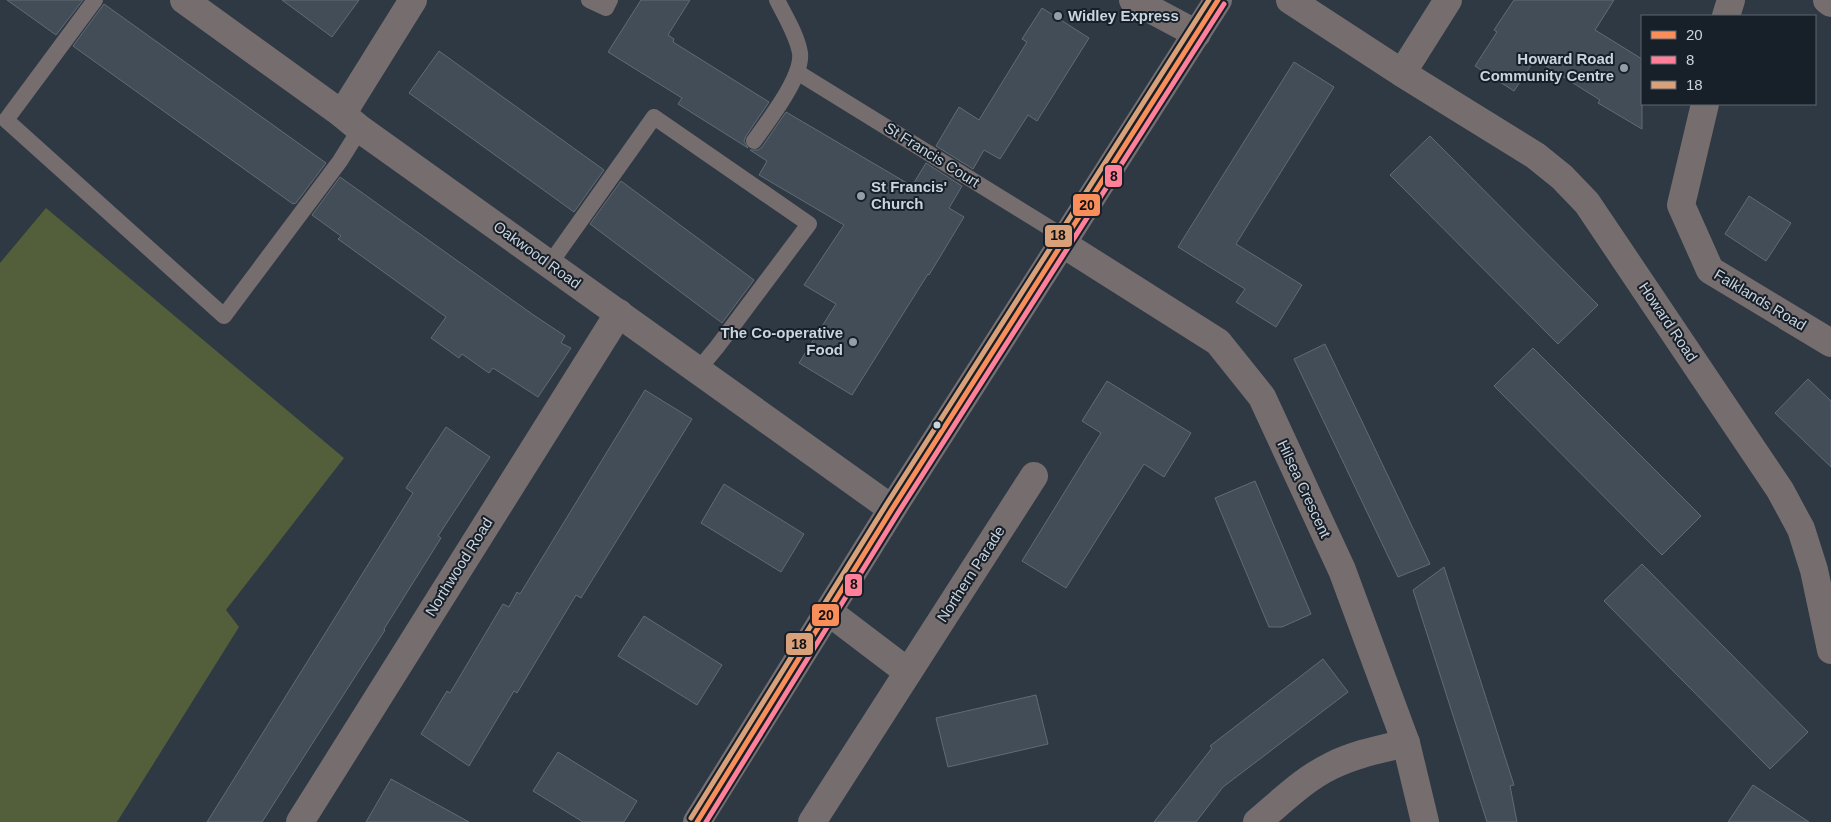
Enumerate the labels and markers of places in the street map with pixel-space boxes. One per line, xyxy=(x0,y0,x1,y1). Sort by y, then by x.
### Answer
place label: Widley Express xyxy=(1068,7,1179,24)
marker: Widley Express xyxy=(1052,10,1064,22)
place label: Howard Road Community Centre xyxy=(1480,50,1614,84)
marker: Howard Road Community Centre xyxy=(1618,62,1630,74)
place label: St Francis' Church xyxy=(871,178,947,212)
marker: St Francis' Church xyxy=(855,190,867,202)
place label: The Co-operative Food xyxy=(720,324,843,358)
marker: The Co-operative Food xyxy=(847,336,859,348)
unlabelled marker xyxy=(932,420,942,430)

